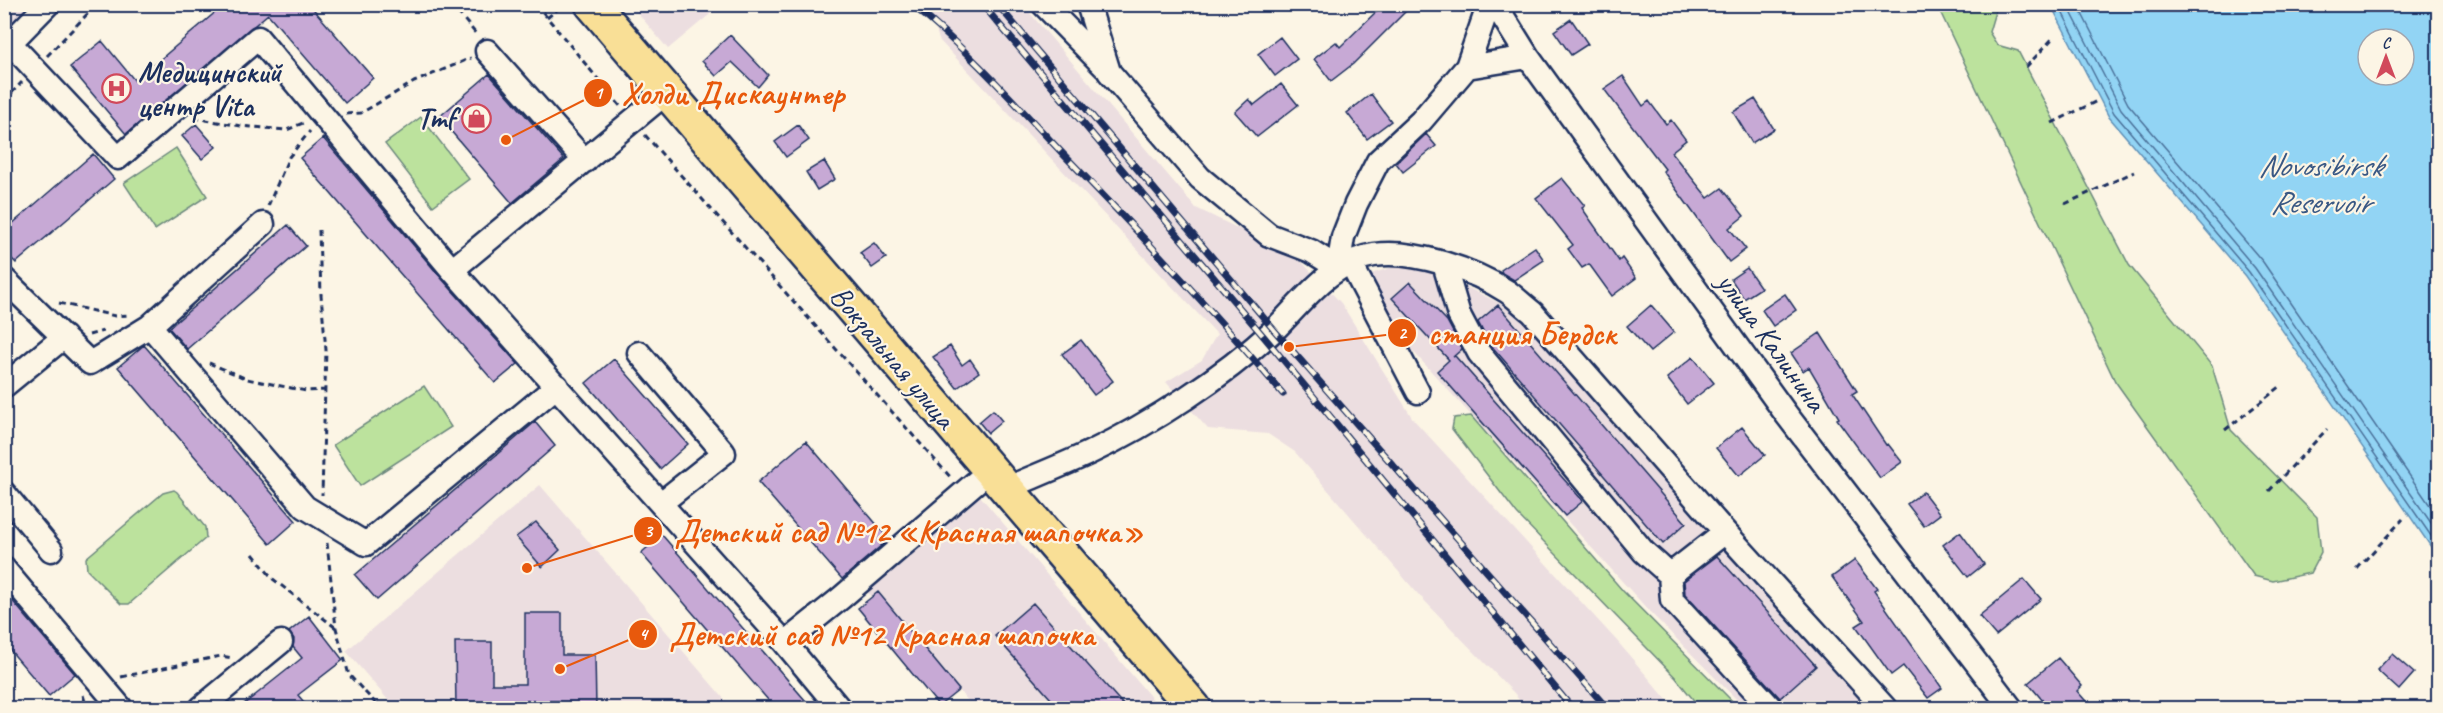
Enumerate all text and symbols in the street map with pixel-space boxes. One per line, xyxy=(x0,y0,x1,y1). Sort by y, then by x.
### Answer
north arrow xyxy=(2356,27,2416,87)
text: С xyxy=(2382,33,2392,53)
place label: Медицинский центр Vita xyxy=(138,53,283,125)
callout: Холди Дискаунтер xyxy=(583,68,852,118)
hospital icon: Медицинский центр Vita xyxy=(101,73,133,105)
text: Холди Дискаунтер xyxy=(622,73,846,114)
text: 1 xyxy=(594,82,604,104)
place label: Tmf xyxy=(417,99,462,137)
shop icon: Tmf xyxy=(460,102,492,134)
water label: Novosibirsk Reservoir xyxy=(2258,145,2388,223)
street label: улица Калинина xyxy=(1707,263,1837,421)
street label: Вокзальная улица xyxy=(822,277,965,438)
callout: станция Бердск xyxy=(1387,308,1628,358)
text: станция Бердск xyxy=(1428,313,1618,354)
text: 2 xyxy=(1398,322,1408,344)
callout: Детский сад №12 «Красная шапочка» xyxy=(633,506,1155,556)
text: Детский сад №12 «Красная шапочка» xyxy=(675,511,1144,552)
text: 3 xyxy=(644,520,654,542)
callout: Детский сад №12 Красная шапочка xyxy=(628,609,1107,659)
text: Детский сад №12 Красная шапочка xyxy=(669,614,1098,655)
text: 4 xyxy=(639,623,649,645)

